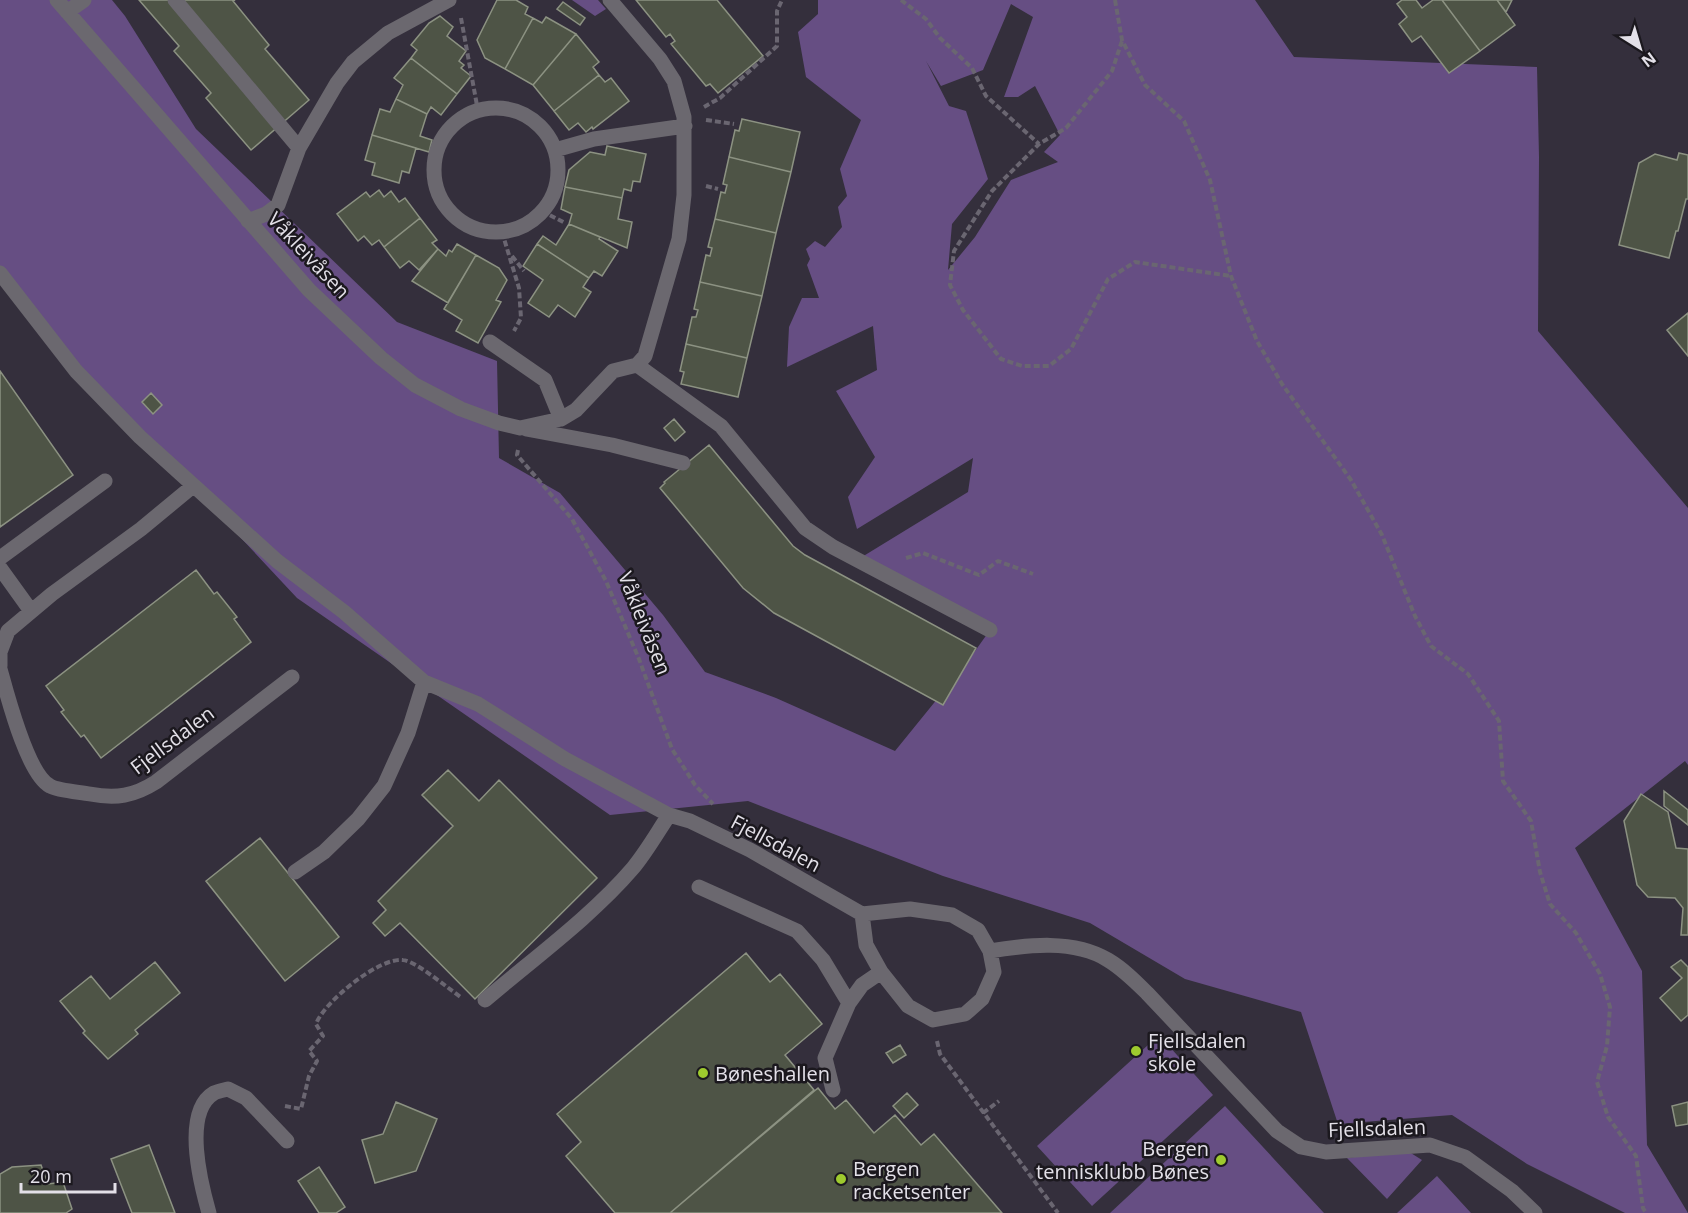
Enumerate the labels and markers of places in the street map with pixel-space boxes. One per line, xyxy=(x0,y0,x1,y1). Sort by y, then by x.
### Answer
place label: Fjellsdalen skole xyxy=(1148,1027,1246,1077)
marker: Fjellsdalen skole xyxy=(1129,1044,1143,1058)
place label: Bøneshallen xyxy=(715,1060,830,1087)
marker: Bøneshallen xyxy=(696,1066,710,1080)
place label: Bergen tennisklubb Bønes xyxy=(1036,1135,1209,1185)
marker: Bergen tennisklubb Bønes xyxy=(1214,1153,1228,1167)
place label: Bergen racketsenter xyxy=(853,1155,970,1205)
marker: Bergen racketsenter xyxy=(834,1172,848,1186)

